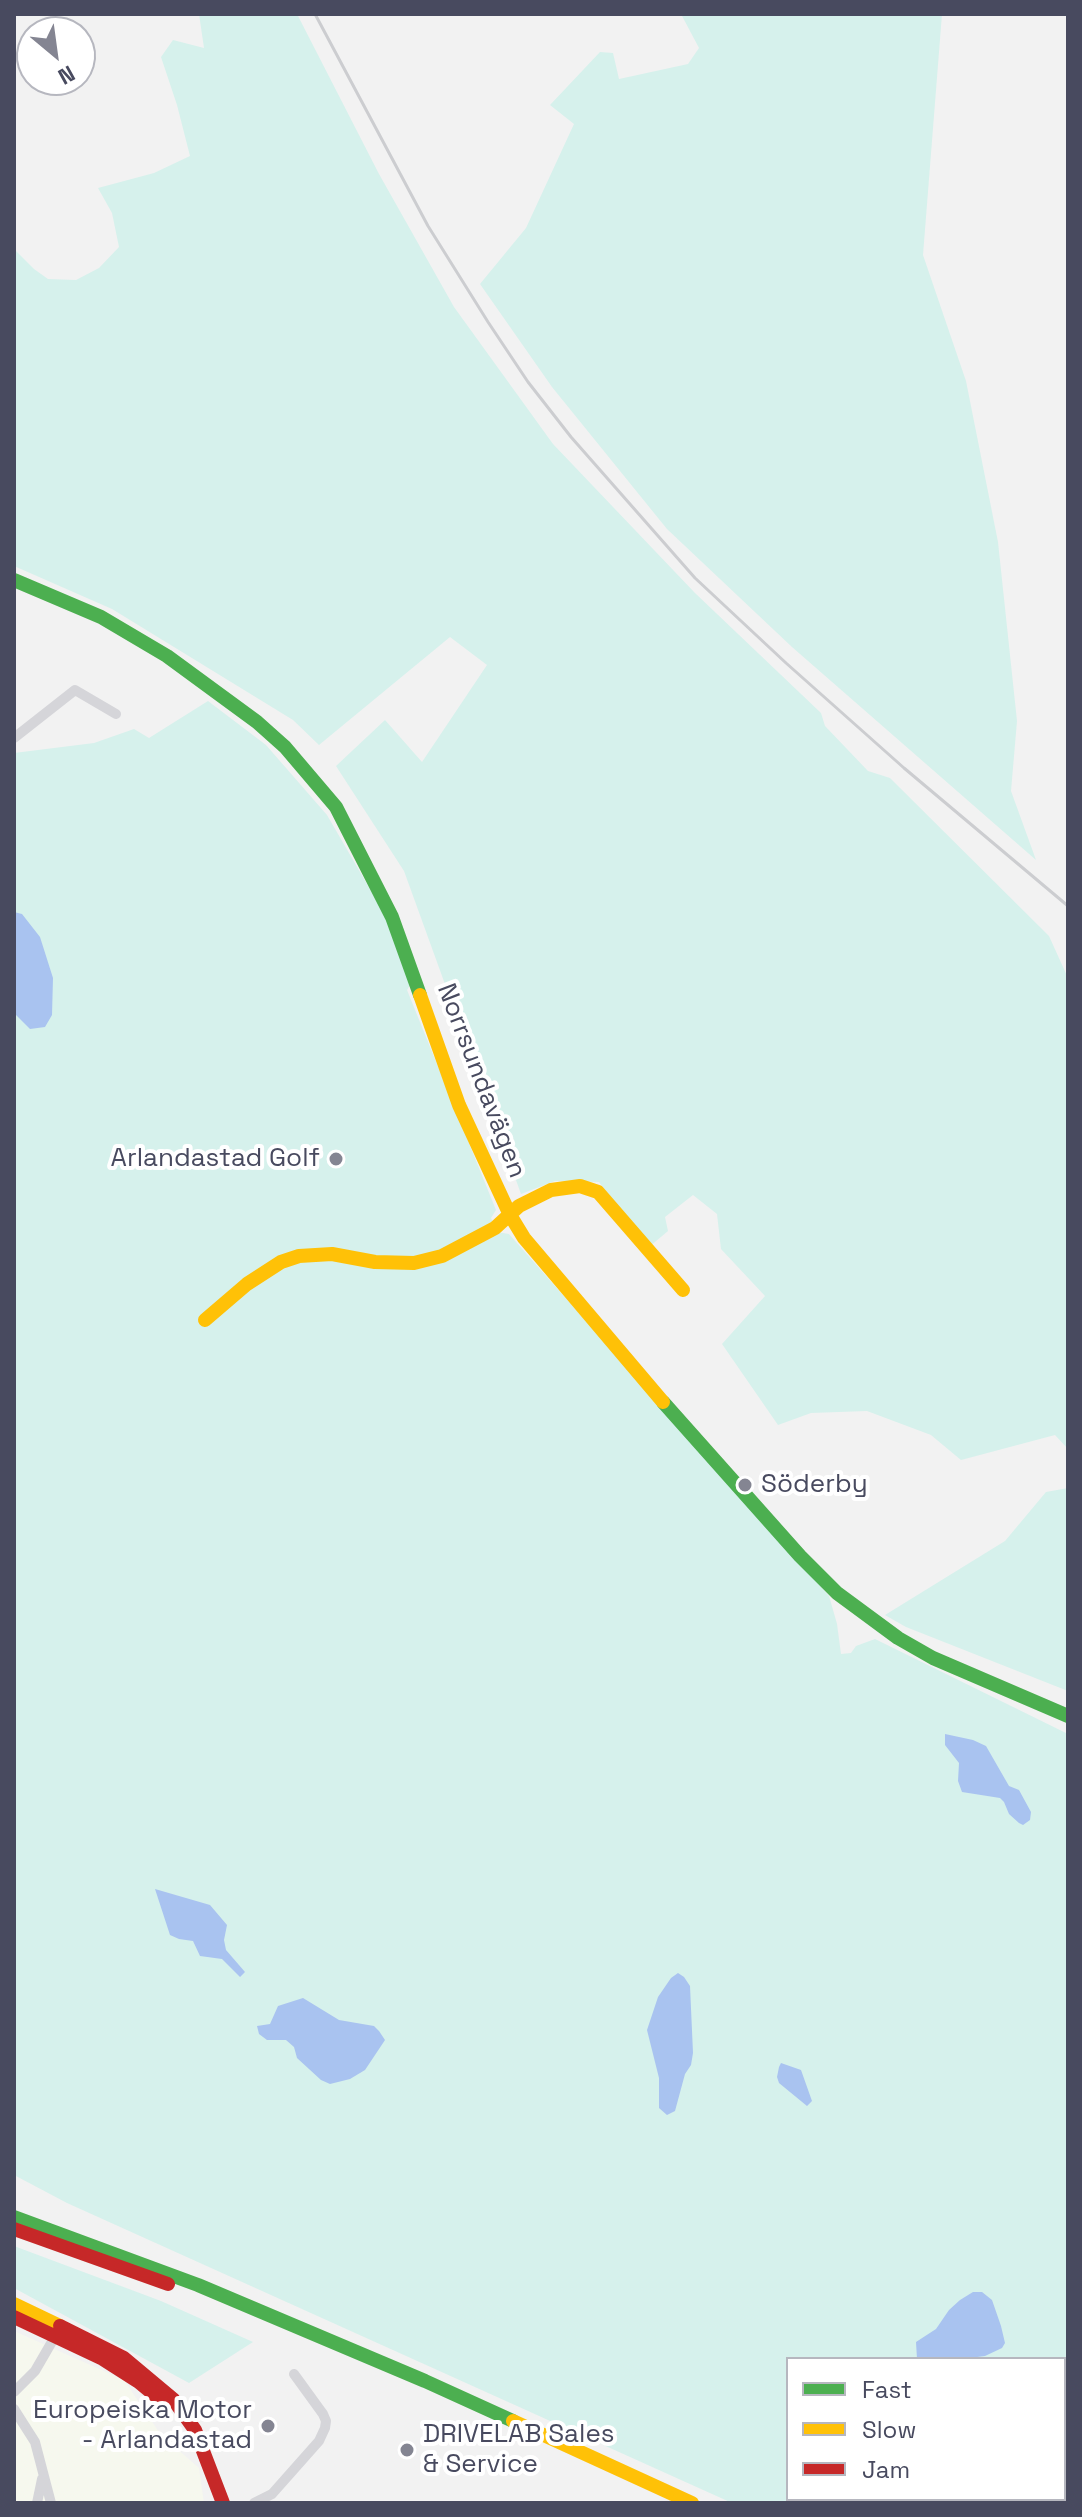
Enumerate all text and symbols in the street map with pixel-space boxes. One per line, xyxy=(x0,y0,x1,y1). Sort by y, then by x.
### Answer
north arrow xyxy=(16,16,96,96)
text: N xyxy=(53,59,80,91)
street label: Norrsundavägen xyxy=(430,980,532,1182)
place label: Arlandastad Golf xyxy=(111,1143,320,1175)
marker: Arlandastad Golf xyxy=(327,1150,345,1168)
place label: Söderby xyxy=(761,1469,868,1501)
marker: Söderby xyxy=(736,1476,754,1494)
legend xyxy=(786,2357,1066,2501)
text: Fast xyxy=(862,2374,912,2405)
place label: Europeiska Motor - Arlandastad xyxy=(33,2395,252,2456)
text: Slow xyxy=(862,2414,916,2445)
marker: Europeiska Motor - Arlandastad xyxy=(259,2417,277,2435)
place label: DRIVELAB Sales & Service xyxy=(423,2419,615,2480)
marker: DRIVELAB Sales & Service xyxy=(398,2441,416,2459)
text: Jam xyxy=(862,2454,910,2485)

